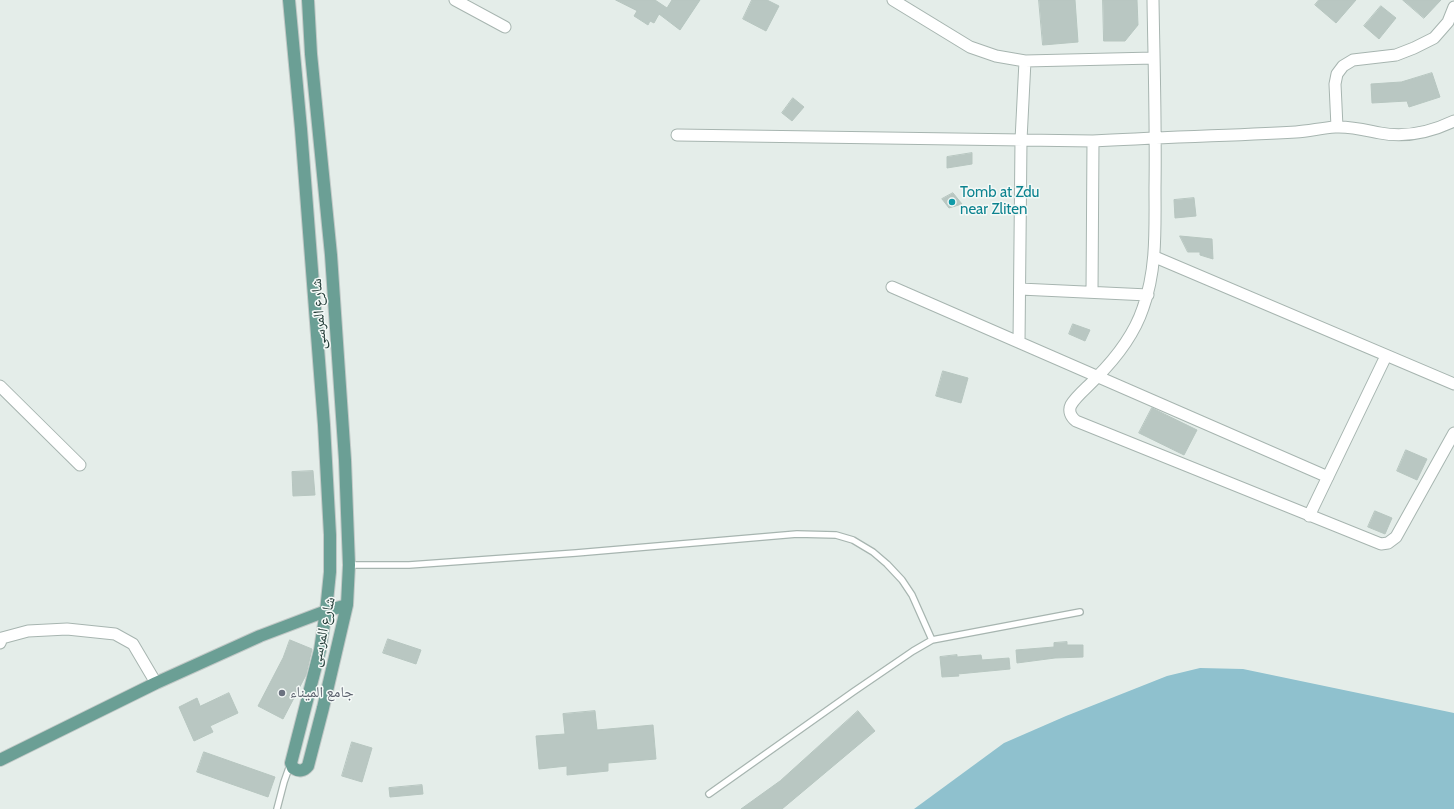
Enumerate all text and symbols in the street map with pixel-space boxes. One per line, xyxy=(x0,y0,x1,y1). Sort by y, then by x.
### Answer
place label: Tomb at Zdu near Zliten xyxy=(960,184,1039,219)
marker: Tomb at Zdu near Zliten xyxy=(947,197,957,207)
street label: شارع المرسى xyxy=(308,278,330,350)
street label: شارع المرسى xyxy=(307,595,339,669)
place label: جامع الميناء xyxy=(290,684,354,702)
marker: جامع الميناء xyxy=(277,688,287,698)

